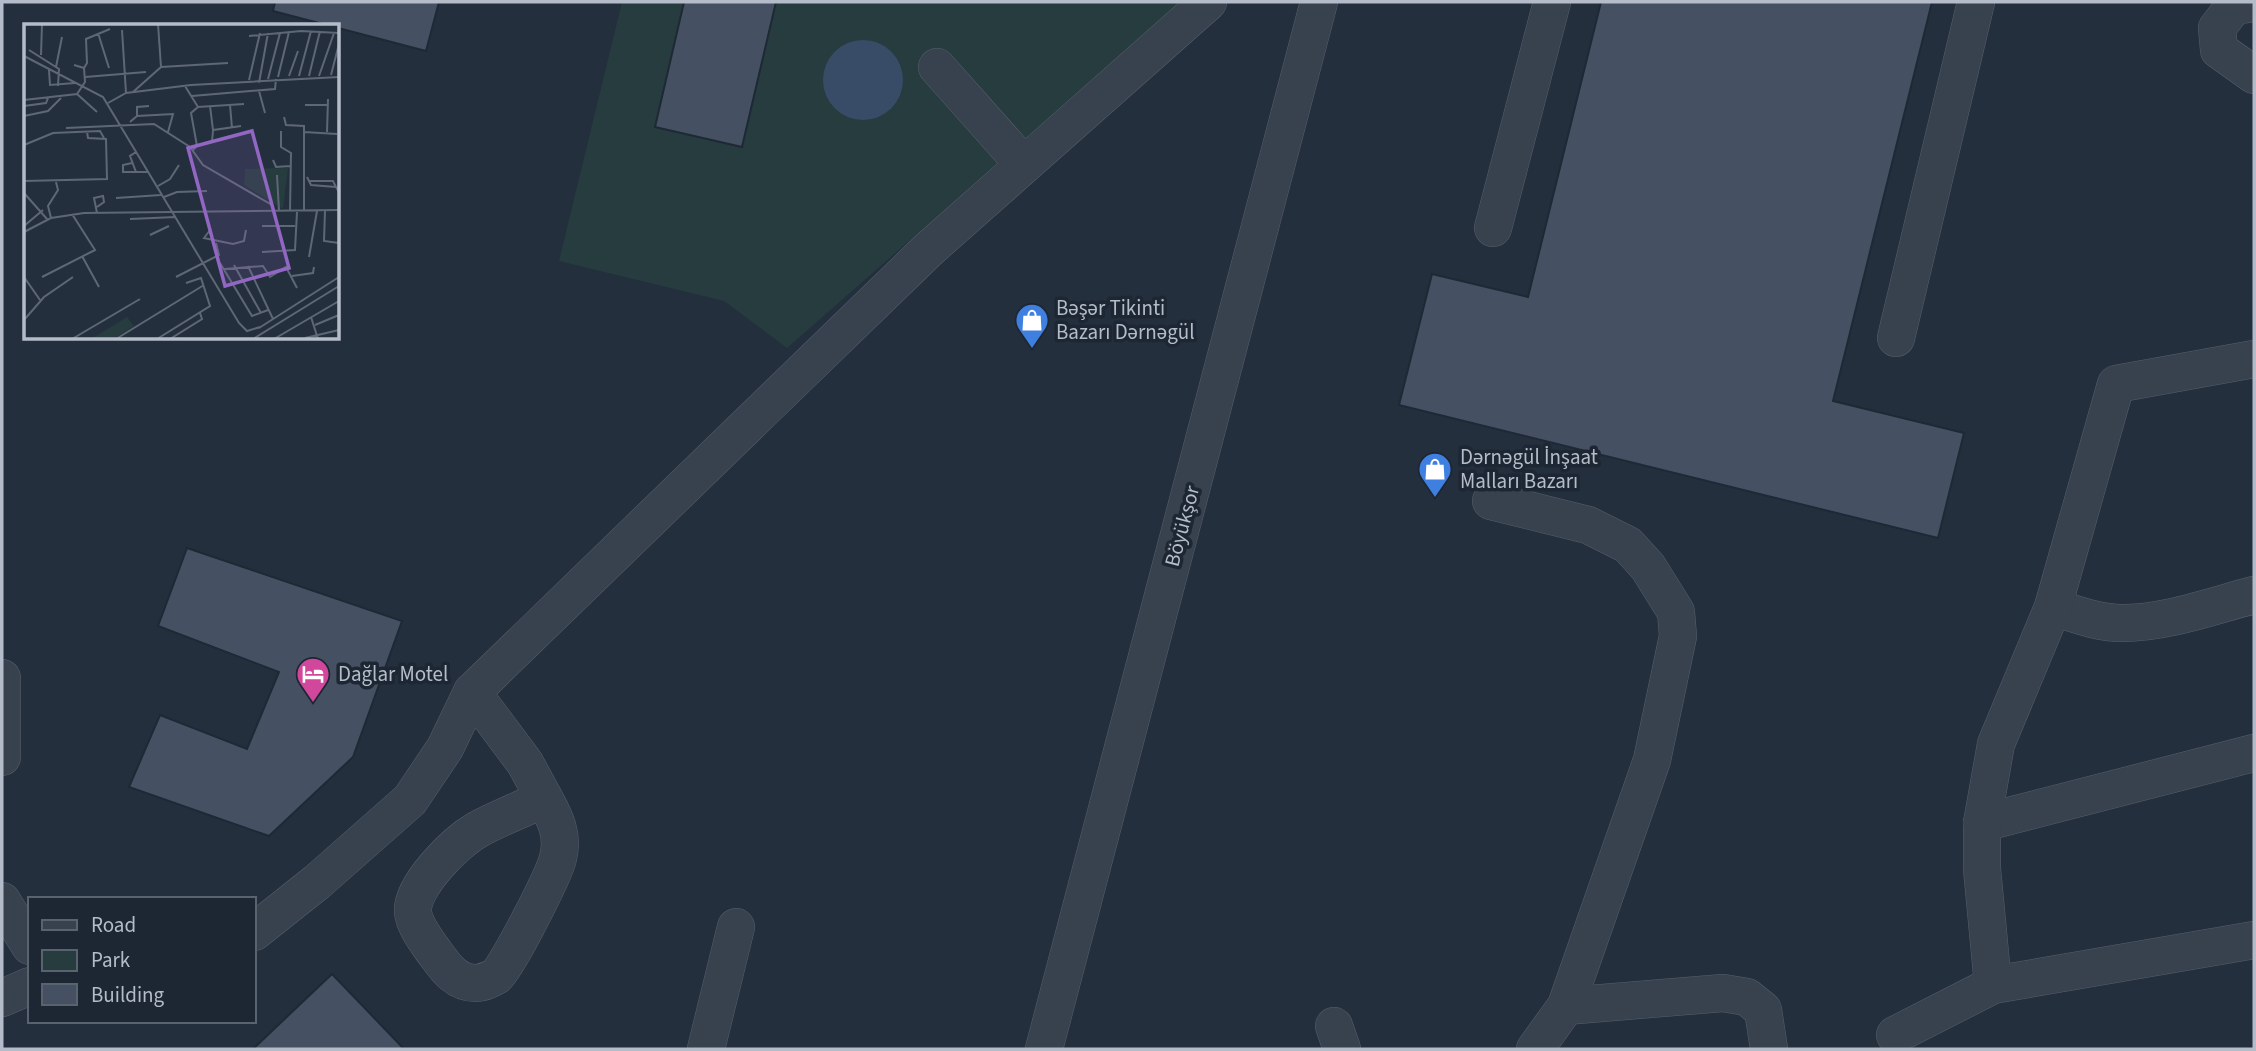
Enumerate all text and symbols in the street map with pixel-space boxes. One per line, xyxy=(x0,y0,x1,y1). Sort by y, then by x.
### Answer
inset map xyxy=(24,24,340,340)
place label: Bəşər Tikinti Bazarı Dərnəgül xyxy=(1056,293,1195,347)
shop icon: Bəşər Tikinti Bazarı Dərnəgül xyxy=(1013,301,1051,350)
place label: Dərnəgül İnşaat Malları Bazarı xyxy=(1460,442,1598,496)
shop icon: Dərnəgül İnşaat Malları Bazarı xyxy=(1416,450,1454,499)
street label: Böyükşor xyxy=(1157,481,1207,570)
hotel icon: Dağlar Motel xyxy=(294,655,332,704)
place label: Dağlar Motel xyxy=(338,659,448,689)
legend xyxy=(28,897,256,1023)
text: Road xyxy=(91,910,136,940)
text: Park xyxy=(91,945,131,975)
text: Building xyxy=(91,980,165,1010)

